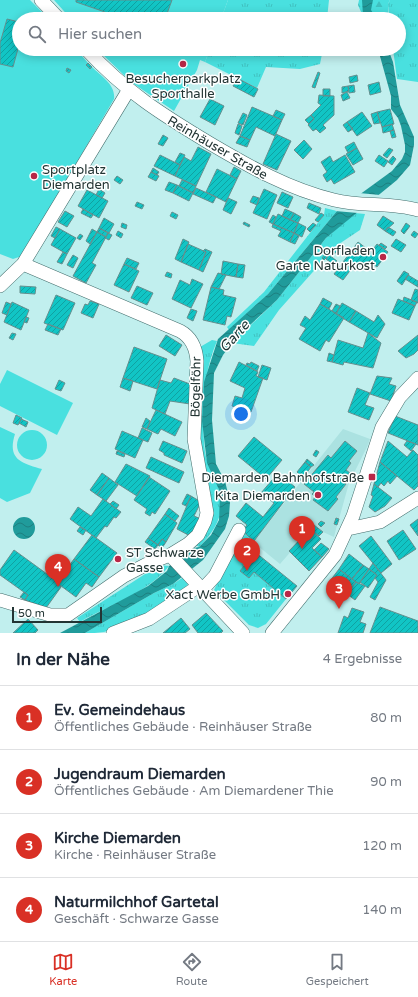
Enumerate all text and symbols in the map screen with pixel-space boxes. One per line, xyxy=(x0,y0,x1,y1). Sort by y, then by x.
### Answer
search box xyxy=(12,12,406,56)
icon: search xyxy=(26,23,48,45)
text: Hier suchen xyxy=(58,25,142,43)
marker: Besucherparkplatz Sporthalle xyxy=(178,59,188,69)
place label: Besucherparkplatz Sporthalle xyxy=(125,71,241,102)
street label: Reinhäuser Straße xyxy=(165,113,270,183)
place label: Sportplatz Diemarden xyxy=(42,162,110,193)
marker: Sportplatz Diemarden xyxy=(29,171,39,181)
place label: Dorfladen Garte Naturkost xyxy=(276,243,375,274)
marker: Dorfladen Garte Naturkost xyxy=(378,252,388,262)
water label: Garte xyxy=(216,316,254,356)
street label: Bögelföhr xyxy=(187,356,205,418)
your location xyxy=(231,404,251,424)
place label: Diemarden Bahnhofstraße xyxy=(201,470,364,486)
marker: Diemarden Bahnhofstraße xyxy=(367,472,377,482)
place label: Kita Diemarden xyxy=(215,488,310,504)
marker: Kita Diemarden xyxy=(313,490,323,500)
pin: 1 xyxy=(289,516,315,549)
pin: 2 xyxy=(234,538,260,571)
place label: ST Schwarze Gasse xyxy=(126,545,204,576)
pin: 4 xyxy=(45,554,71,587)
marker: ST Schwarze Gasse xyxy=(113,554,123,564)
pin: 3 xyxy=(326,576,352,609)
place label: Xact Werbe GmbH xyxy=(165,587,280,603)
marker: Xact Werbe GmbH xyxy=(283,589,293,599)
scale bar xyxy=(12,605,102,624)
text: 50 m xyxy=(18,607,45,620)
text: In der Nähe xyxy=(16,649,110,670)
text: 4 Ergebnisse xyxy=(323,651,402,667)
text: Ev. Gemeindehaus xyxy=(54,701,185,719)
text: 1 xyxy=(25,710,33,726)
text: 80 m xyxy=(370,710,402,726)
text: Öffentliches Gebäude · Reinhäuser Straße xyxy=(54,719,312,735)
text: Jugendraum Diemarden xyxy=(54,765,226,783)
text: 2 xyxy=(25,774,33,790)
text: 90 m xyxy=(370,774,402,790)
text: Öffentliches Gebäude · Am Diemardener Thie xyxy=(54,783,334,799)
text: Kirche Diemarden xyxy=(54,829,181,847)
text: 3 xyxy=(25,838,33,854)
text: 120 m xyxy=(362,838,402,854)
text: Kirche · Reinhäuser Straße xyxy=(54,847,216,863)
text: Naturmilchhof Gartetal xyxy=(54,893,219,911)
text: 4 xyxy=(25,902,33,918)
text: 140 m xyxy=(362,902,402,918)
text: Geschäft · Schwarze Gasse xyxy=(54,911,219,927)
tab: Karte xyxy=(49,951,77,988)
tab: Route xyxy=(176,951,207,988)
tab: Gespeichert xyxy=(306,951,369,988)

